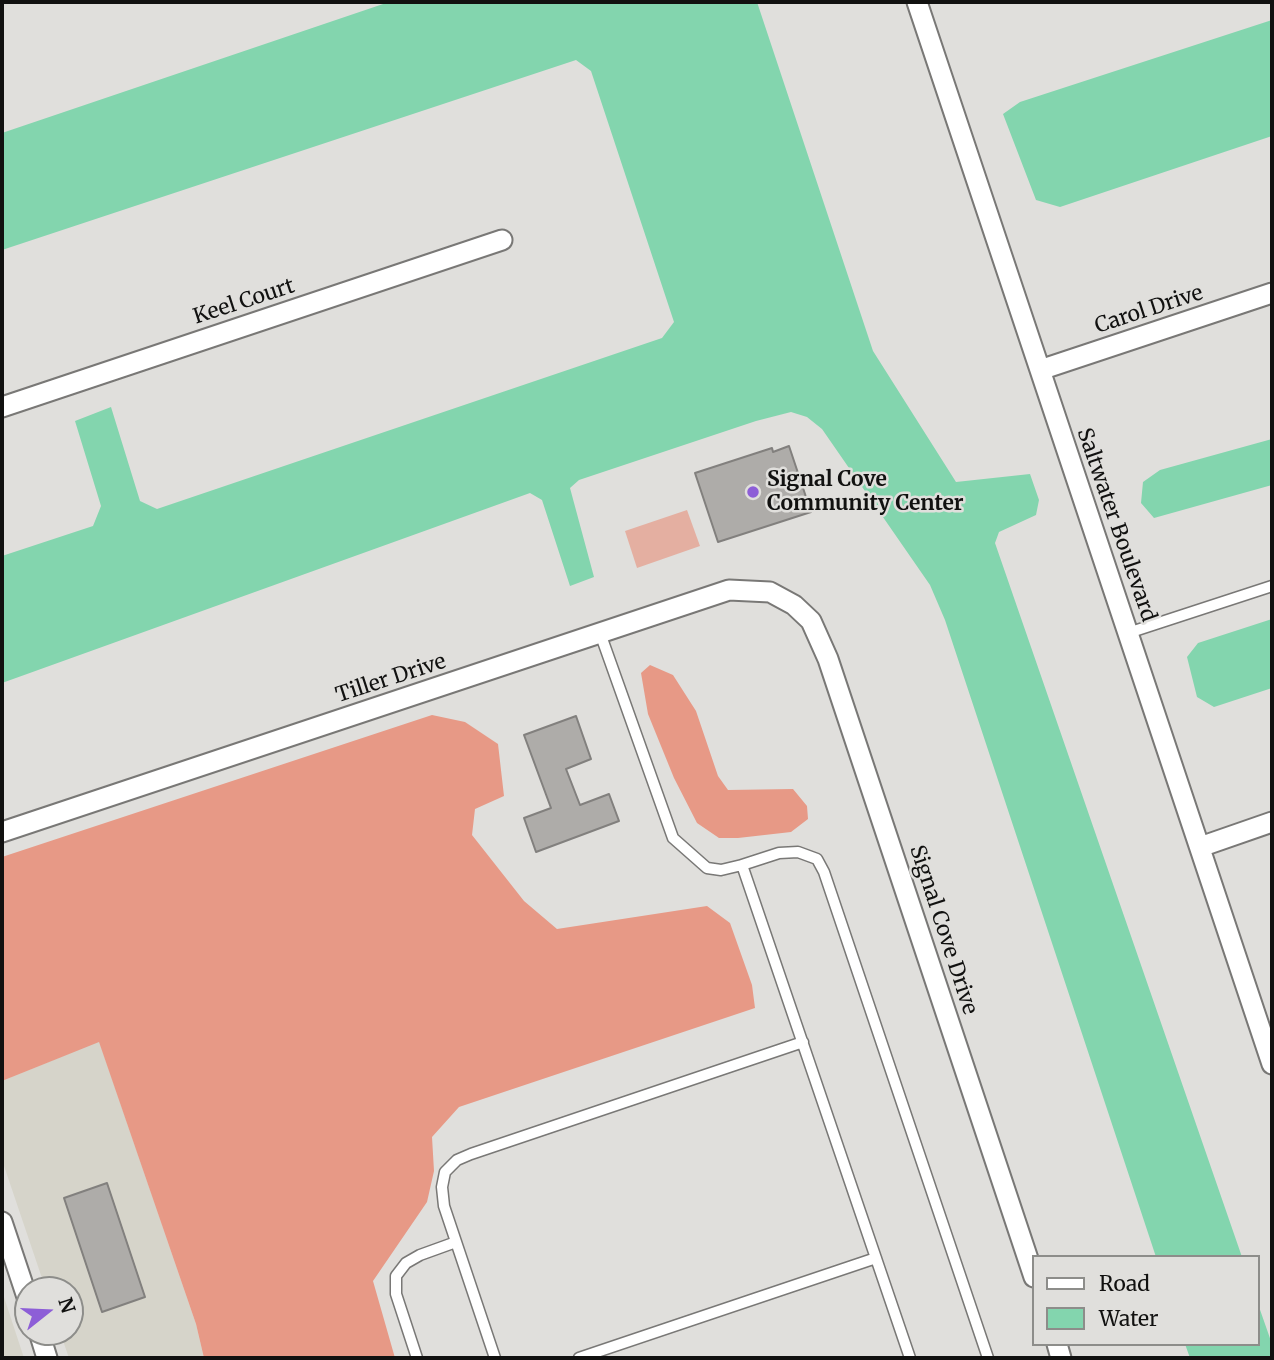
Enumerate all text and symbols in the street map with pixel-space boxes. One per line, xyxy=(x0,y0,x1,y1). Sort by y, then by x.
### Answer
street label: Keel Court xyxy=(190,274,298,330)
street label: Carol Drive xyxy=(1092,281,1206,339)
street label: Saltwater Boulevard xyxy=(1071,425,1161,625)
place label: Signal Cove Community Center xyxy=(767,467,963,517)
marker: Signal Cove Community Center xyxy=(745,484,761,500)
street label: Tiller Drive xyxy=(333,649,449,709)
street label: Signal Cove Drive xyxy=(904,842,982,1018)
legend xyxy=(1032,1255,1260,1346)
text: Road xyxy=(1099,1270,1150,1297)
north arrow xyxy=(14,1276,84,1346)
text: N xyxy=(53,1294,81,1316)
text: Water xyxy=(1099,1305,1158,1332)

